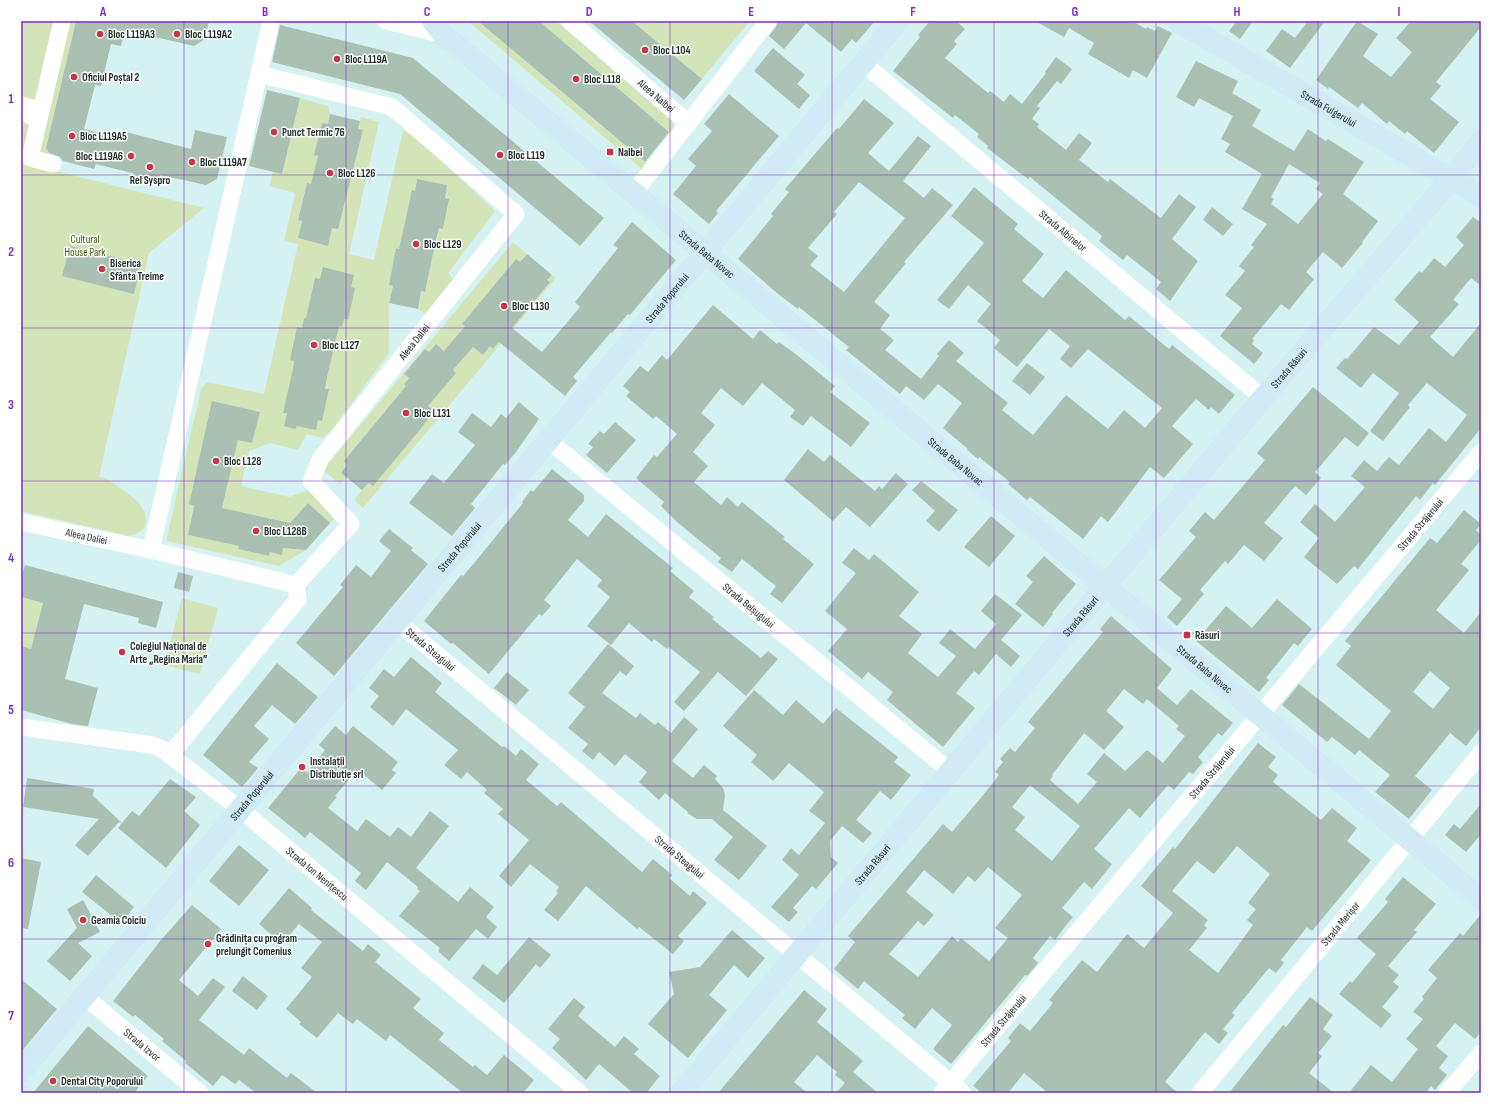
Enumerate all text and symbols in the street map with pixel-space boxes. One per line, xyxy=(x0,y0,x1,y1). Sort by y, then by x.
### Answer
text: A xyxy=(99,4,107,20)
text: B xyxy=(262,4,268,20)
text: C xyxy=(424,4,431,20)
text: D xyxy=(586,4,593,20)
text: E xyxy=(748,4,754,20)
text: F xyxy=(910,4,916,20)
text: G xyxy=(1072,4,1079,20)
text: H xyxy=(1234,4,1241,20)
text: I xyxy=(1398,4,1401,20)
place label: Bloc L119A3 xyxy=(108,28,155,41)
place label: Bloc L119A2 xyxy=(185,28,232,41)
marker: Bloc L119A3 xyxy=(95,29,105,39)
marker: Bloc L119A2 xyxy=(172,29,182,39)
place label: Bloc L104 xyxy=(653,44,691,57)
marker: Bloc L104 xyxy=(640,45,650,55)
place label: Bloc L119A xyxy=(345,53,388,66)
marker: Bloc L119A xyxy=(332,54,342,64)
place label: Oficiul Poștal 2 xyxy=(82,71,140,84)
marker: Oficiul Poștal 2 xyxy=(69,72,79,82)
place label: Bloc L118 xyxy=(584,73,621,86)
marker: Bloc L118 xyxy=(571,74,581,84)
street label: Aleea Nalbei xyxy=(634,75,677,115)
street label: Strada Fulgerului xyxy=(1299,87,1359,129)
text: 1 xyxy=(8,91,14,107)
place label: Punct Termic 76 xyxy=(282,126,345,139)
marker: Punct Termic 76 xyxy=(269,127,279,137)
place label: Bloc L119A5 xyxy=(80,130,127,143)
marker: Bloc L119A5 xyxy=(67,131,77,141)
place label: Nalbei xyxy=(618,146,642,159)
marker: Nalbei xyxy=(605,147,615,157)
place label: Bloc L119 xyxy=(508,149,545,162)
place label: Bloc L119A6 xyxy=(76,150,123,163)
marker: Bloc L119 xyxy=(495,150,505,160)
marker: Bloc L119A6 xyxy=(126,151,136,161)
place label: Bloc L119A7 xyxy=(200,156,247,169)
marker: Bloc L119A7 xyxy=(187,157,197,167)
marker: Rel Syspro xyxy=(145,162,155,172)
place label: Bloc L126 xyxy=(338,167,375,180)
marker: Bloc L126 xyxy=(325,168,335,178)
place label: Rel Syspro xyxy=(130,174,170,187)
street label: Strada Albinelor xyxy=(1037,207,1090,254)
street label: Strada Baba Novac xyxy=(676,227,737,281)
park label: Cultural House Park xyxy=(65,233,106,259)
place label: Bloc L129 xyxy=(424,238,461,251)
marker: Bloc L129 xyxy=(411,239,421,249)
text: 2 xyxy=(8,244,14,260)
place label: Biserica Sfânta Treime xyxy=(110,257,164,283)
marker: Biserica Sfânta Treime xyxy=(97,264,107,274)
street label: Strada Poporului xyxy=(642,271,691,326)
place label: Bloc L130 xyxy=(512,300,549,313)
marker: Bloc L130 xyxy=(499,301,509,311)
street label: Aleea Daliei xyxy=(395,321,432,363)
place label: Bloc L127 xyxy=(322,339,359,352)
marker: Bloc L127 xyxy=(309,340,319,350)
street label: Strada Răsuri xyxy=(1268,345,1310,391)
text: 3 xyxy=(8,397,14,413)
place label: Bloc L131 xyxy=(414,407,451,420)
marker: Bloc L131 xyxy=(401,408,411,418)
street label: Strada Baba Novac xyxy=(925,435,986,488)
place label: Bloc L128 xyxy=(224,455,261,468)
marker: Bloc L128 xyxy=(211,456,221,466)
street label: Strada Străjerului xyxy=(1395,496,1446,553)
street label: Strada Poporului xyxy=(435,519,484,574)
street label: Aleea Daliei xyxy=(64,525,108,547)
place label: Bloc L128B xyxy=(264,525,307,538)
marker: Bloc L128B xyxy=(251,526,261,536)
text: 4 xyxy=(8,550,14,566)
street label: Strada Belșugului xyxy=(720,580,777,630)
street label: Strada Răsuri xyxy=(1060,593,1101,639)
street label: Strada Steagului xyxy=(403,625,458,673)
place label: Răsuri xyxy=(1195,629,1219,642)
marker: Răsuri xyxy=(1182,630,1192,640)
place label: Colegiul Național de Arte „Regina Maria” xyxy=(129,640,208,666)
street label: Strada Baba Novac xyxy=(1174,642,1235,696)
marker: Colegiul Național de Arte „Regina Maria” xyxy=(117,647,127,657)
text: 5 xyxy=(8,702,14,718)
street label: Strada Străjerului xyxy=(1186,744,1237,801)
place label: Instalații Distribuție srl xyxy=(310,755,363,781)
marker: Instalații Distribuție srl xyxy=(297,762,307,772)
street label: Strada Poporului xyxy=(227,768,276,823)
street label: Strada Steagului xyxy=(652,832,707,881)
street label: Strada Răsuri xyxy=(852,842,893,887)
street label: Strada Ion Nenițescu xyxy=(284,844,351,903)
text: 6 xyxy=(8,855,14,871)
street label: Strada Merișor xyxy=(1318,899,1362,948)
place label: Geamia Coiciu xyxy=(91,914,146,927)
marker: Geamia Coiciu xyxy=(78,915,88,925)
place label: Grădinița cu program prelungit Comenius xyxy=(216,932,297,958)
marker: Grădinița cu program prelungit Comenius xyxy=(203,939,213,949)
street label: Strada Străjerului xyxy=(978,992,1029,1049)
text: 7 xyxy=(8,1008,14,1024)
street label: Strada Izvor xyxy=(121,1026,163,1064)
place label: Dental City Poporului xyxy=(61,1075,143,1088)
marker: Dental City Poporului xyxy=(48,1076,58,1086)

